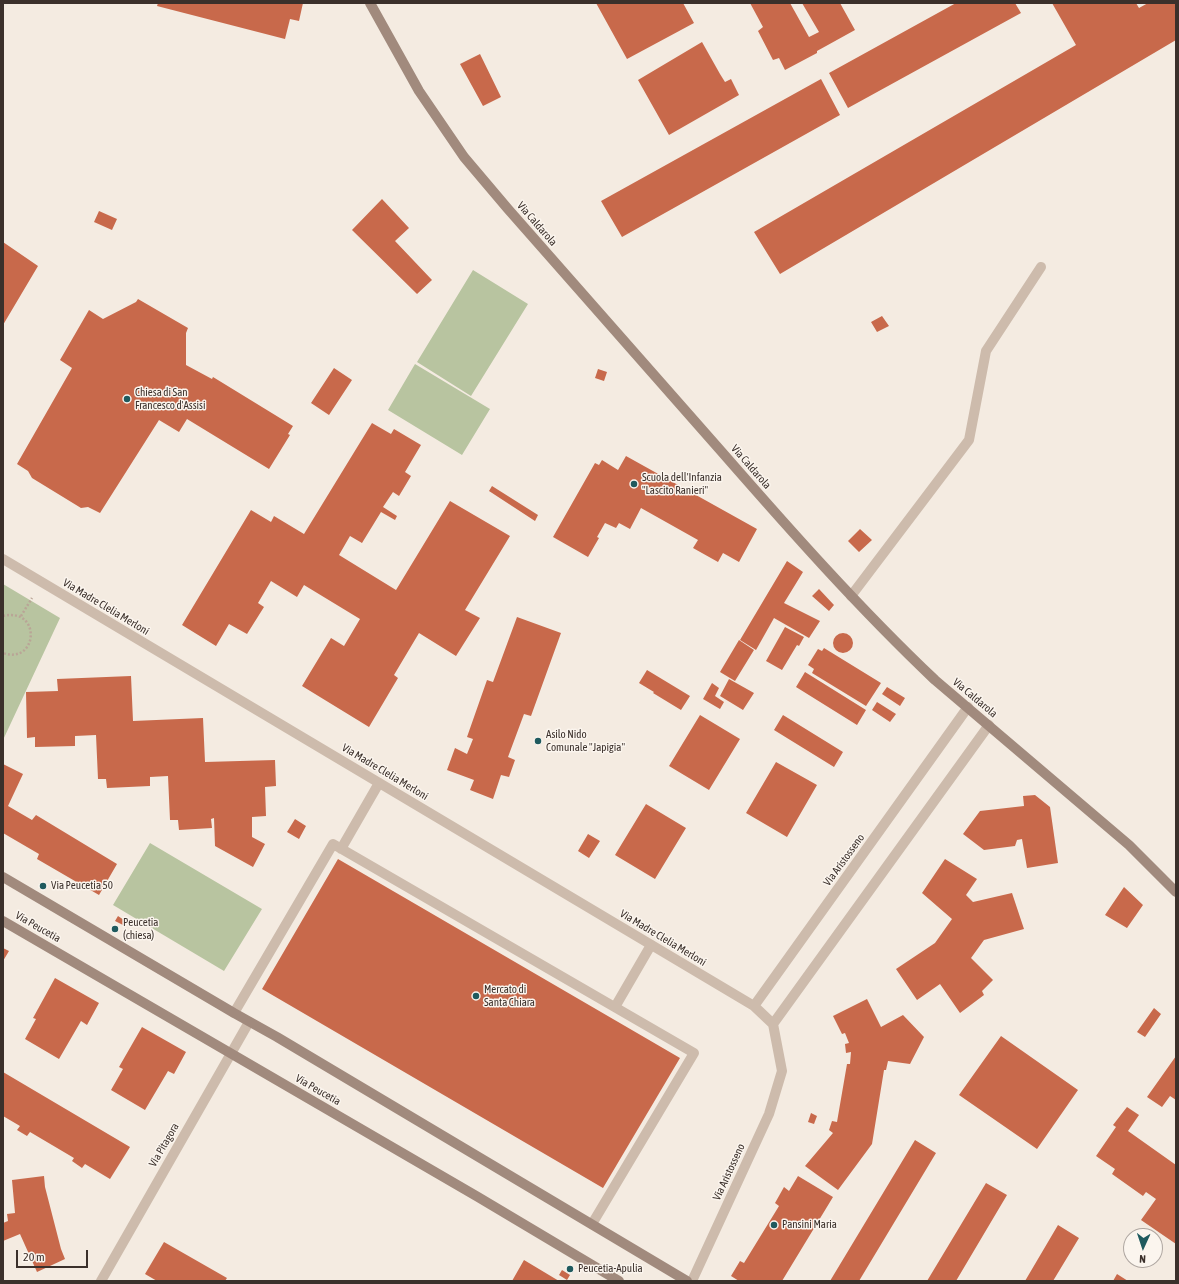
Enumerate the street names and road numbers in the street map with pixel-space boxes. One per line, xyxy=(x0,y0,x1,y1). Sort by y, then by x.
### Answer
street label: Via Caldarola xyxy=(514,199,560,249)
street label: Via Caldarola xyxy=(728,442,774,492)
street label: Via Madre Clelia Merloni xyxy=(60,576,152,638)
street label: Via Caldarola xyxy=(950,676,1000,720)
street label: Via Madre Clelia Merloni xyxy=(339,741,431,803)
street label: Via Aristosseno xyxy=(821,831,867,889)
street label: Via Madre Clelia Merloni xyxy=(617,907,709,969)
street label: Via Peucetia xyxy=(13,909,63,945)
street label: Via Peucetia xyxy=(293,1072,343,1108)
street label: Via Pitagora xyxy=(146,1121,182,1169)
street label: Via Aristosseno xyxy=(710,1142,748,1202)

